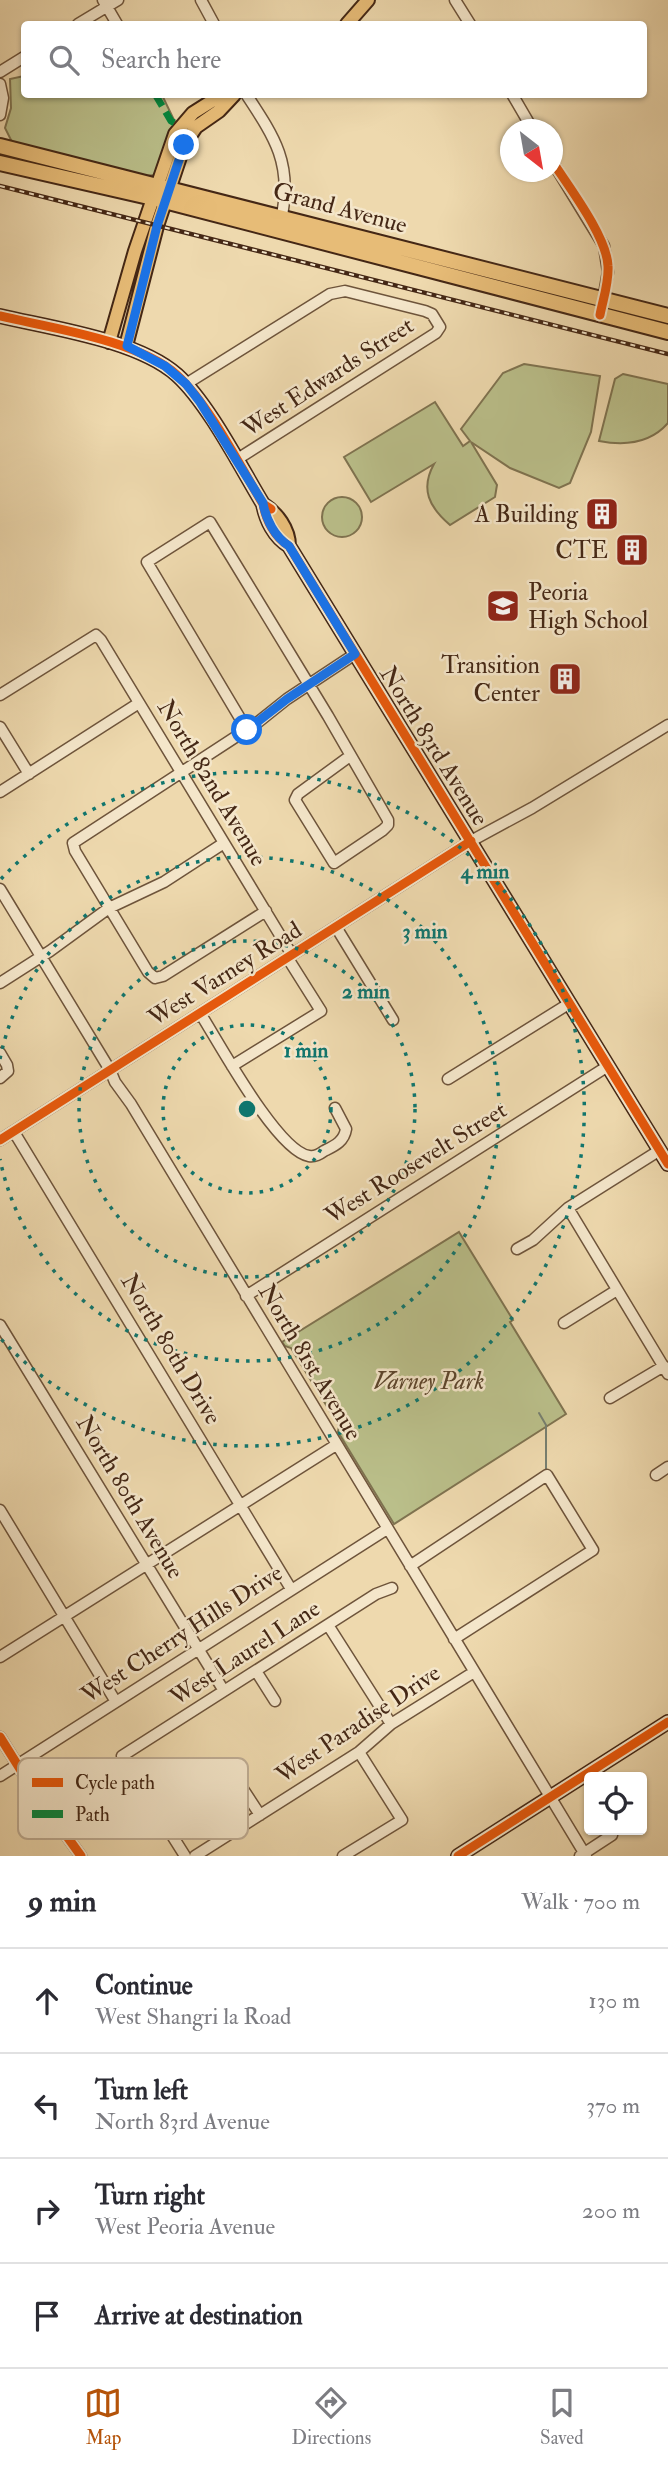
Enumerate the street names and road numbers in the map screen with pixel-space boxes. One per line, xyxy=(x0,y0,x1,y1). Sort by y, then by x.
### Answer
street label: Grand Avenue xyxy=(270,175,410,241)
street label: West Edwards Street xyxy=(235,310,420,445)
street label: North 83rd Avenue xyxy=(373,660,495,832)
street label: North 82nd Avenue xyxy=(150,694,274,872)
street label: West Varney Road xyxy=(142,914,308,1034)
street label: West Roosevelt Street xyxy=(319,1095,513,1232)
street label: North 80th Drive xyxy=(114,1268,228,1430)
street label: North 81st Avenue xyxy=(251,1278,369,1446)
street label: North 80th Avenue xyxy=(69,1410,191,1584)
street label: West Cherry Hills Drive xyxy=(75,1557,288,1711)
street label: West Laurel Lane xyxy=(163,1593,326,1714)
street label: West Paradise Drive xyxy=(269,1657,446,1791)

